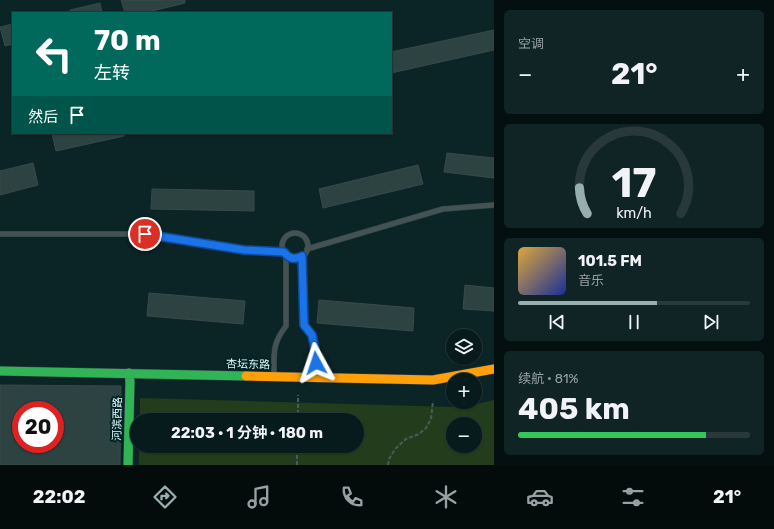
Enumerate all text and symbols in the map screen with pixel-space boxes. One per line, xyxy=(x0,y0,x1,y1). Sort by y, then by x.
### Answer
text: 70 m xyxy=(94,24,161,57)
icon: left xyxy=(28,28,80,80)
text: 空调 xyxy=(518,36,544,51)
text: 21° xyxy=(611,56,658,92)
text: − xyxy=(518,61,532,88)
text: + xyxy=(736,61,750,88)
text: 左转 xyxy=(94,62,130,84)
icon: arrive xyxy=(66,104,88,126)
text: 然后 xyxy=(28,108,58,126)
text: 17 xyxy=(612,157,656,206)
text: km/h xyxy=(616,204,652,221)
pin xyxy=(128,217,162,251)
icon: arrive xyxy=(134,223,156,245)
text: 101.5 FM xyxy=(578,252,642,270)
text: 音乐 xyxy=(578,273,604,288)
icon: previous xyxy=(546,311,568,333)
icon: pause xyxy=(623,311,645,333)
icon: next xyxy=(700,311,722,333)
map controls xyxy=(446,329,482,453)
button: layers xyxy=(446,329,482,365)
position arrow xyxy=(295,342,337,384)
street label: 杏坛东路 xyxy=(226,358,270,371)
text: 续航 · 81% xyxy=(518,371,578,386)
button: + xyxy=(446,373,482,409)
text: 405 km xyxy=(518,391,630,427)
street label: 河滨西路 xyxy=(111,397,124,441)
speed limit sign: 20 xyxy=(12,401,64,453)
button: − xyxy=(446,417,482,453)
text: 22:03 · 1 分钟 · 180 m xyxy=(171,424,323,442)
icon: directions xyxy=(151,483,179,511)
icon: music xyxy=(245,483,273,511)
icon: phone xyxy=(338,483,366,511)
icon: climate xyxy=(432,483,460,511)
icon: car xyxy=(526,483,554,511)
icon: filters xyxy=(619,483,647,511)
text: 22:02 xyxy=(33,486,85,508)
text: 21° xyxy=(713,486,741,508)

